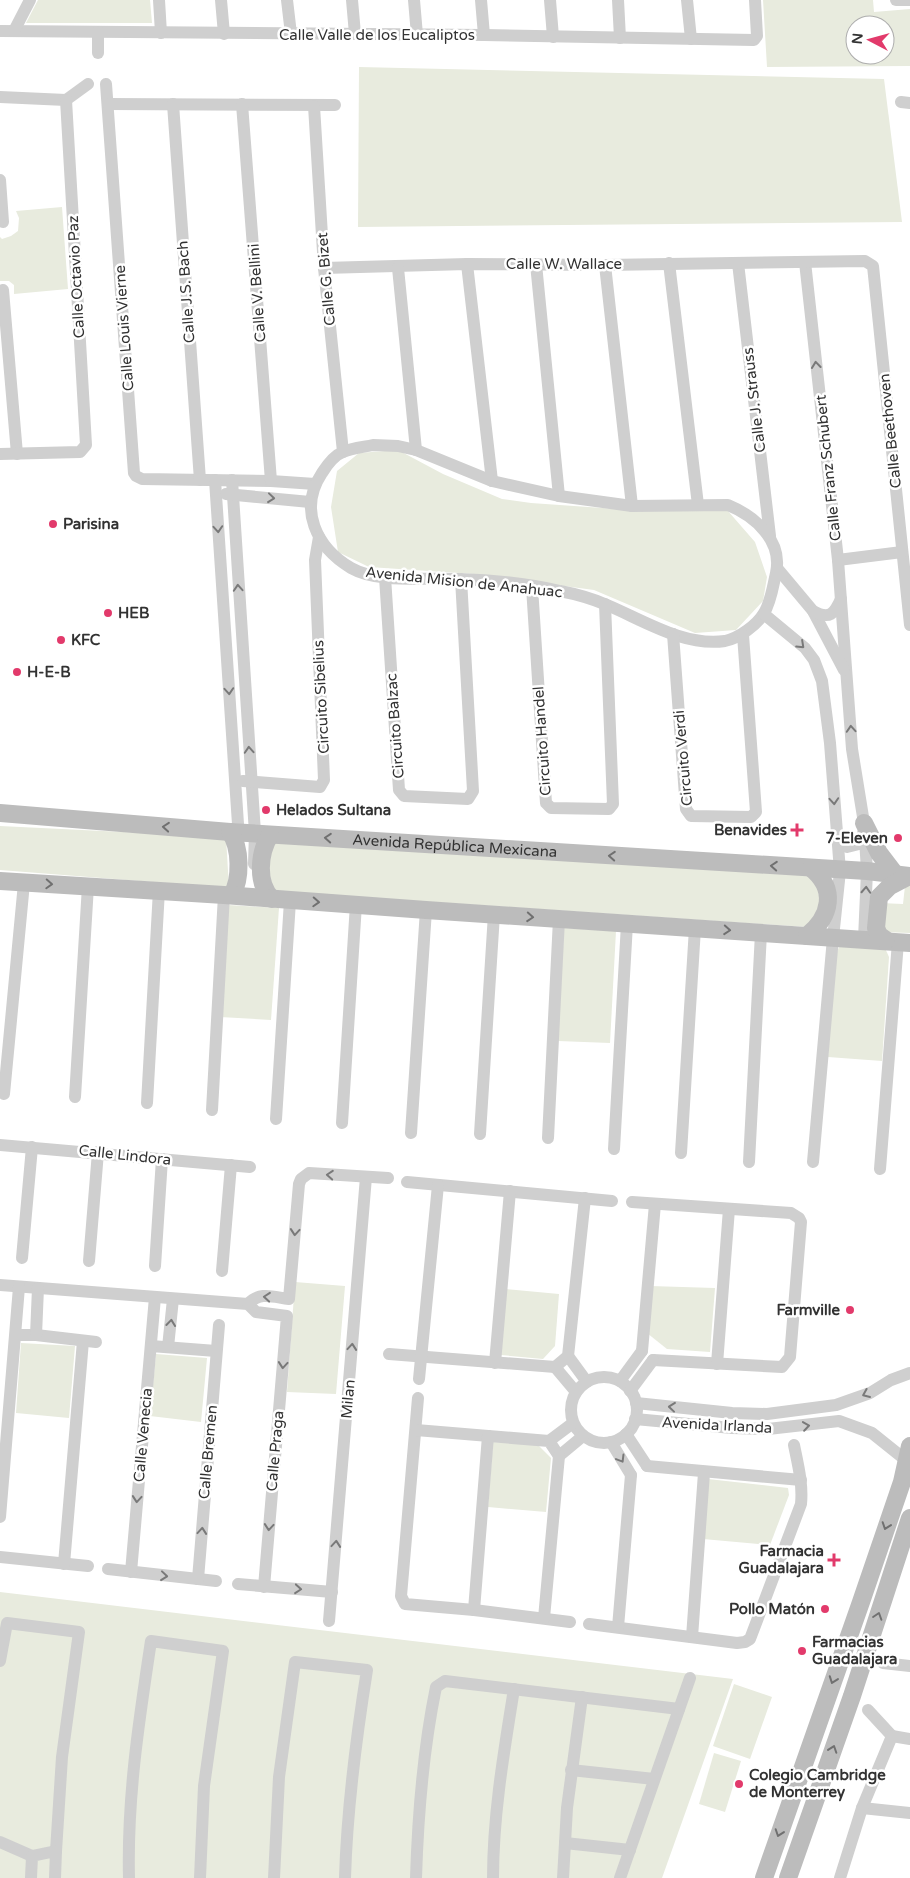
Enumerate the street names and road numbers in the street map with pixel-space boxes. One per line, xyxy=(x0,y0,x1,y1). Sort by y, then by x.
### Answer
street label: Calle Valle de los Eucaliptos xyxy=(279,26,475,44)
street label: Calle Octavio Paz xyxy=(64,215,88,339)
street label: Calle G. Bizet xyxy=(313,231,339,326)
street label: Calle J.S. Bach xyxy=(173,240,199,344)
street label: Calle V. Bellini xyxy=(245,243,269,343)
street label: Calle W. Wallace xyxy=(506,255,622,273)
street label: Calle Louis Vierne xyxy=(111,264,137,392)
street label: Calle J. Strauss xyxy=(739,346,769,454)
street label: Calle Beethoven xyxy=(875,373,905,489)
street label: Calle Franz Schubert xyxy=(811,394,845,542)
street label: Avenida Mision de Anahuac xyxy=(365,563,563,601)
street label: Circuito Sibelius xyxy=(309,640,333,754)
street label: Circuito Balzac xyxy=(382,673,408,779)
street label: Circuito Handel xyxy=(529,686,555,796)
street label: Circuito Verdi xyxy=(670,709,696,807)
street label: Avenida República Mexicana xyxy=(352,831,558,861)
street label: Calle Lindora xyxy=(78,1141,172,1169)
street label: Milan xyxy=(337,1379,359,1419)
street label: Calle Venecia xyxy=(130,1387,156,1483)
street label: Calle Bremen xyxy=(195,1404,221,1500)
street label: Calle Praga xyxy=(263,1410,287,1492)
street label: Avenida Irlanda xyxy=(661,1413,773,1437)

